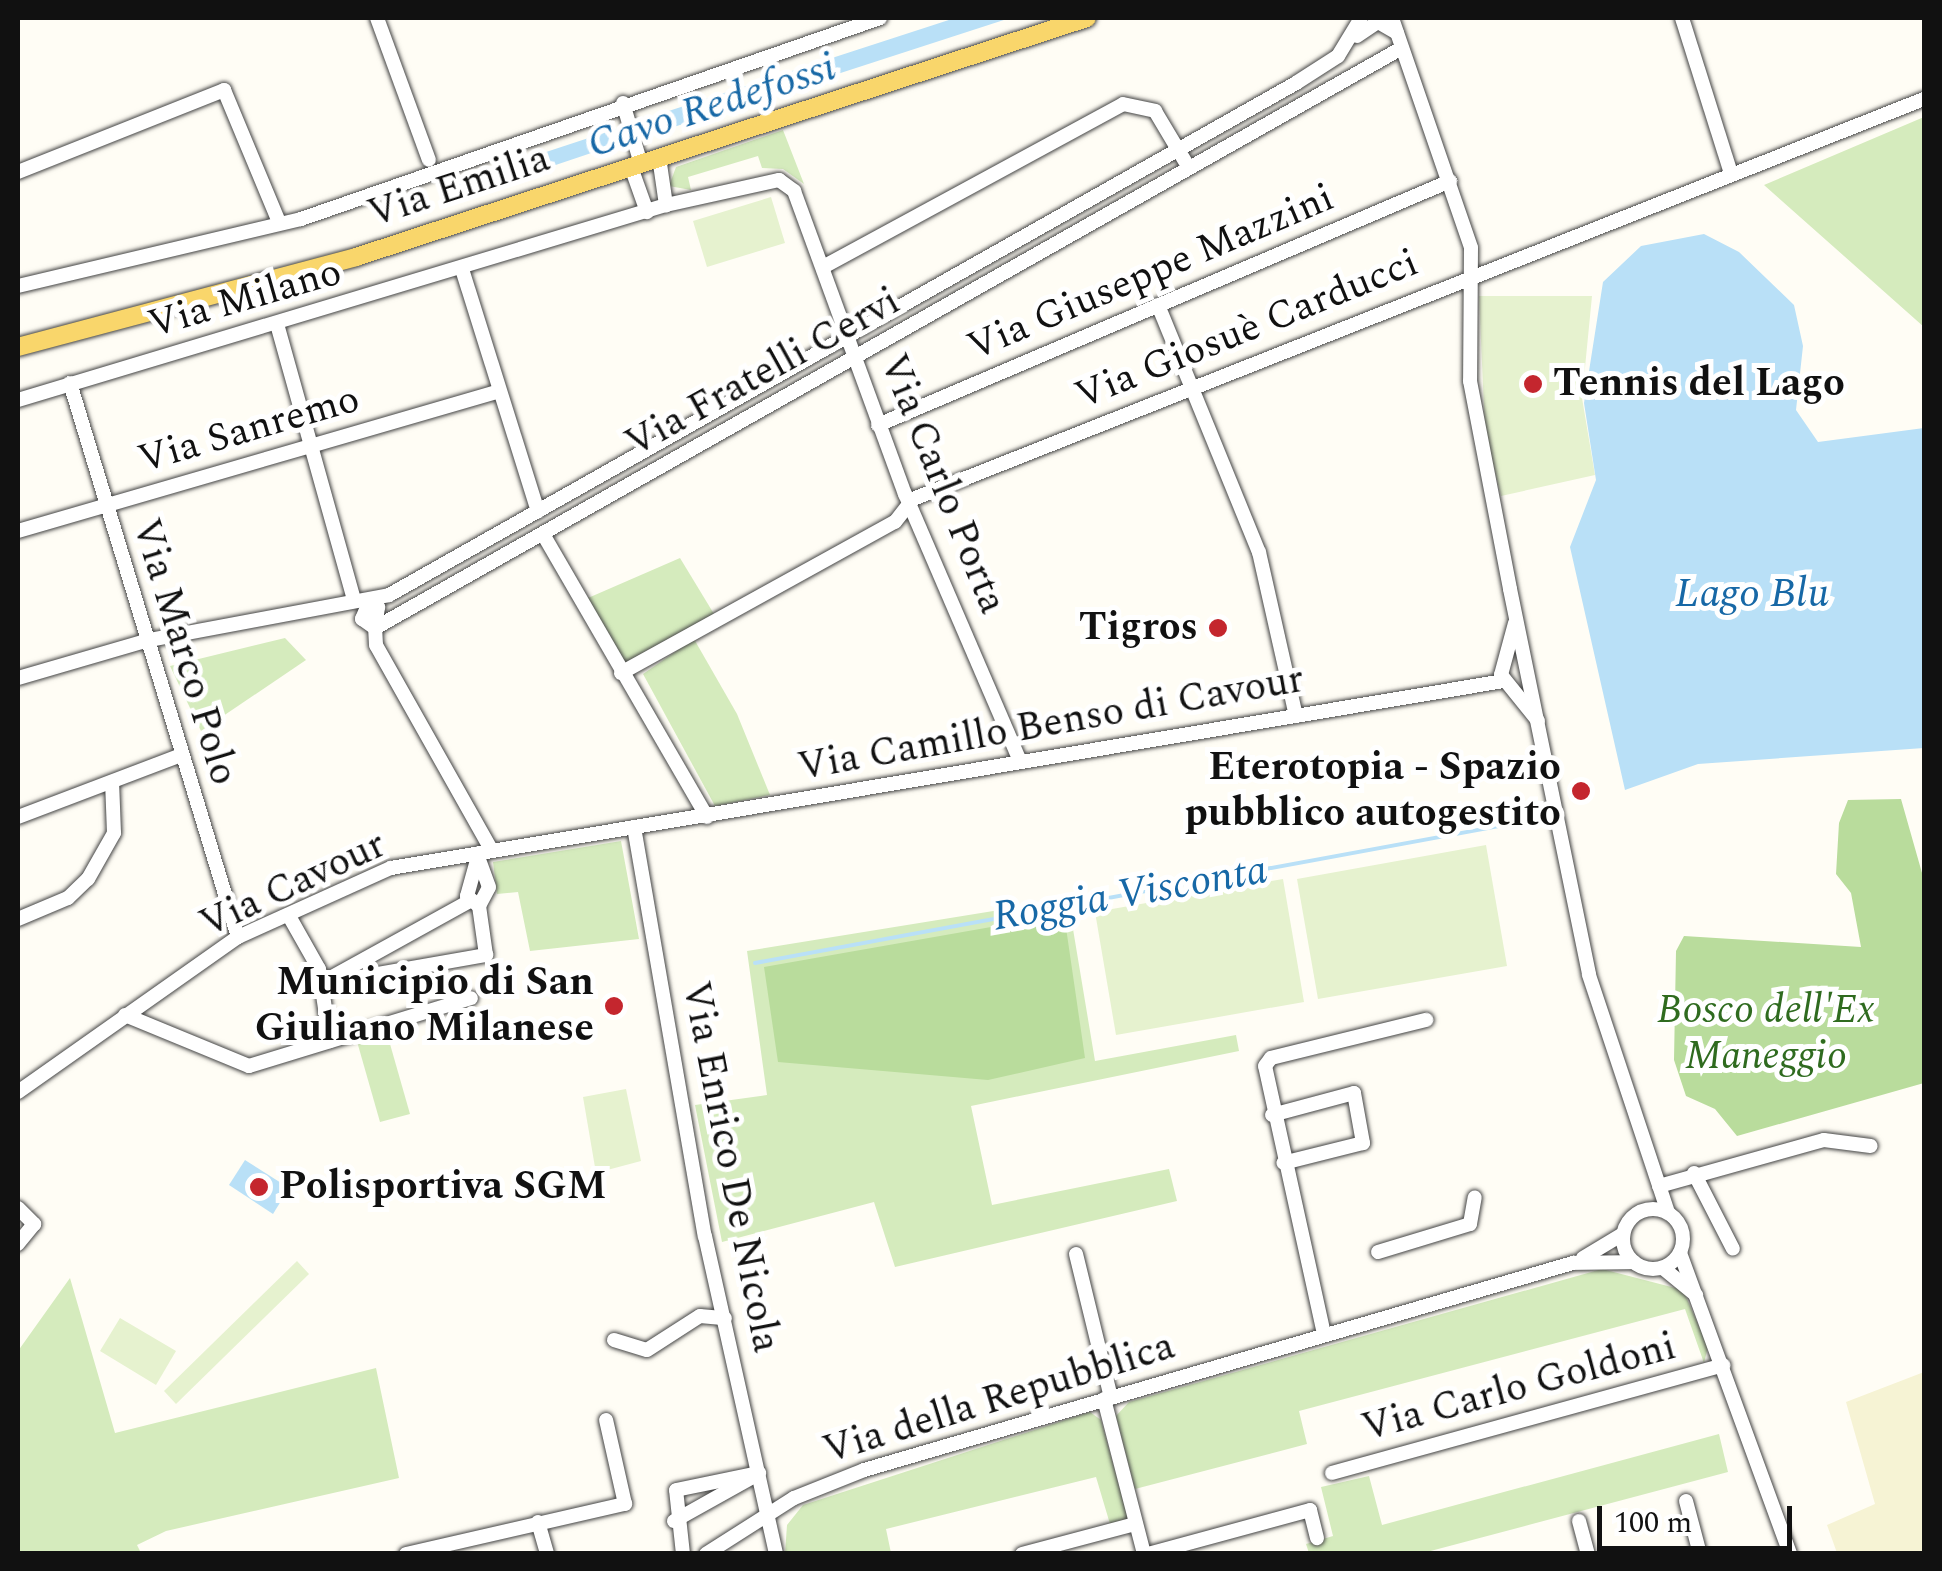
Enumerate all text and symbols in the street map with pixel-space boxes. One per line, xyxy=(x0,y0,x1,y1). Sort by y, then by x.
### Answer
water label: Cavo Redefossi xyxy=(581,42,843,170)
street label: Via Emilia xyxy=(362,135,556,239)
street label: Via Giuseppe Mazzini xyxy=(961,174,1341,372)
street label: Via Giosuè Carducci xyxy=(1068,239,1426,421)
street label: Via Milano xyxy=(143,249,347,349)
street label: Via Fratelli Cervi xyxy=(617,278,909,468)
street label: Via Carlo Porta xyxy=(868,347,1016,621)
place label: Tennis del Lago xyxy=(1553,360,1845,408)
marker: Tennis del Lago xyxy=(1522,373,1544,395)
street label: Via Sanremo xyxy=(133,376,365,484)
street label: Via Marco Polo xyxy=(121,513,247,791)
water label: Lago Blu xyxy=(1675,569,1829,619)
place label: Tigros xyxy=(1079,604,1198,652)
marker: Tigros xyxy=(1207,617,1229,639)
street label: Via Camillo Benso di Cavour xyxy=(794,656,1308,792)
place label: Eterotopia - Spazio pubblico autogestito xyxy=(1184,744,1561,838)
marker: Eterotopia - Spazio pubblico autogestito xyxy=(1570,780,1592,802)
street label: Via Cavour xyxy=(192,821,394,949)
water label: Roggia Visconta xyxy=(989,845,1271,943)
place label: Municipio di San Giuliano Milanese xyxy=(255,959,594,1053)
street label: Via Enrico De Nicola xyxy=(670,977,790,1357)
park label: Bosco dell'Ex Maneggio xyxy=(1657,987,1875,1081)
marker: Municipio di San Giuliano Milanese xyxy=(603,995,625,1017)
place label: Polisportiva SGM xyxy=(279,1163,607,1211)
marker: Polisportiva SGM xyxy=(248,1176,270,1198)
street label: Via della Repubblica xyxy=(817,1323,1181,1475)
street label: Via Carlo Goldoni xyxy=(1357,1323,1681,1453)
scale bar xyxy=(1602,1486,1797,1548)
text: 100 m xyxy=(1614,1500,1692,1546)

